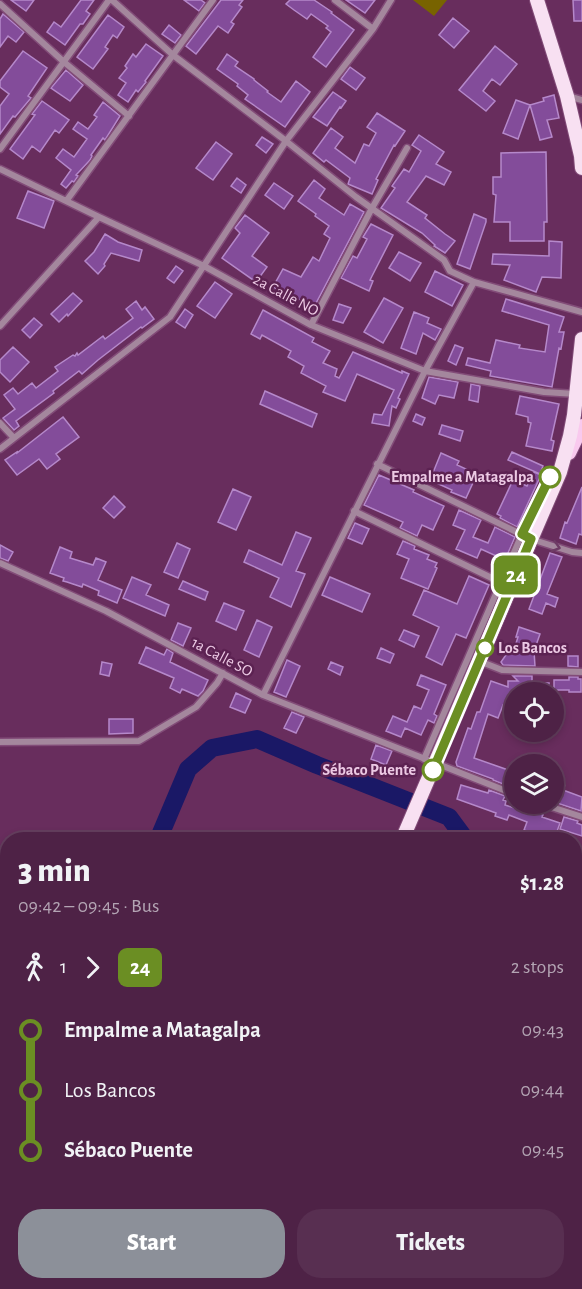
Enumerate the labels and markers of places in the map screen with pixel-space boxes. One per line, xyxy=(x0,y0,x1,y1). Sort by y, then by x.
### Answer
marker: Empalme a Matagalpa xyxy=(539,466,561,488)
place label: Empalme a Matagalpa xyxy=(391,469,534,485)
marker: Los Bancos xyxy=(476,639,494,657)
place label: Los Bancos xyxy=(498,640,567,656)
marker: Sébaco Puente xyxy=(422,759,444,781)
place label: Sébaco Puente xyxy=(322,762,416,778)

